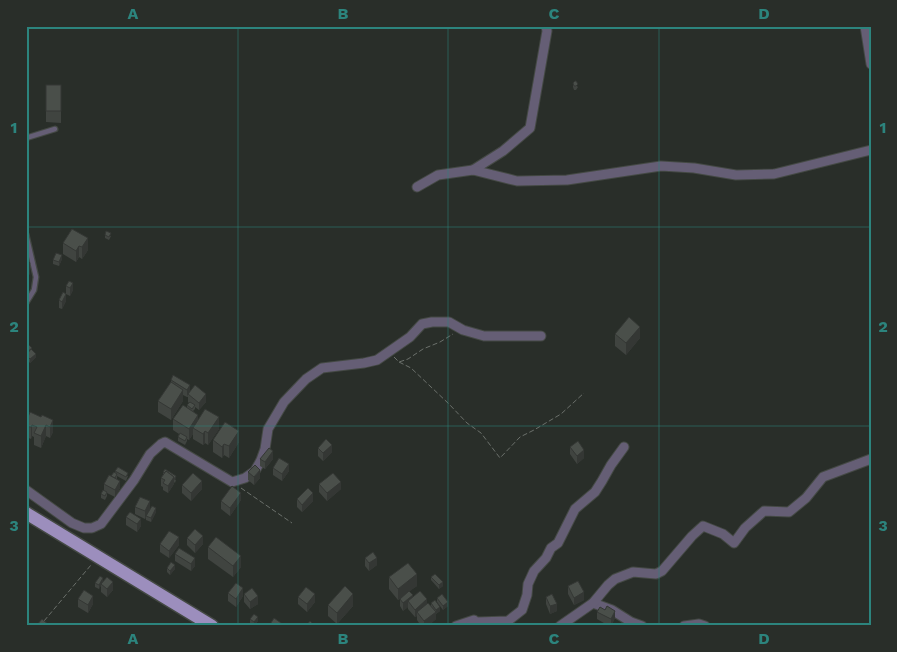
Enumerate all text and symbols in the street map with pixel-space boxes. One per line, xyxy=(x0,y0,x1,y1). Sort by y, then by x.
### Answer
text: A xyxy=(128,4,139,23)
text: B xyxy=(338,4,349,23)
text: C xyxy=(549,4,560,23)
text: D xyxy=(758,4,770,23)
text: 1 xyxy=(11,118,17,137)
text: 1 xyxy=(880,118,886,137)
text: 2 xyxy=(9,317,19,336)
text: 2 xyxy=(878,317,888,336)
text: 3 xyxy=(9,516,19,535)
text: 3 xyxy=(878,516,888,535)
text: A xyxy=(128,629,139,648)
text: B xyxy=(338,629,349,648)
text: C xyxy=(549,629,560,648)
text: D xyxy=(758,629,770,648)

